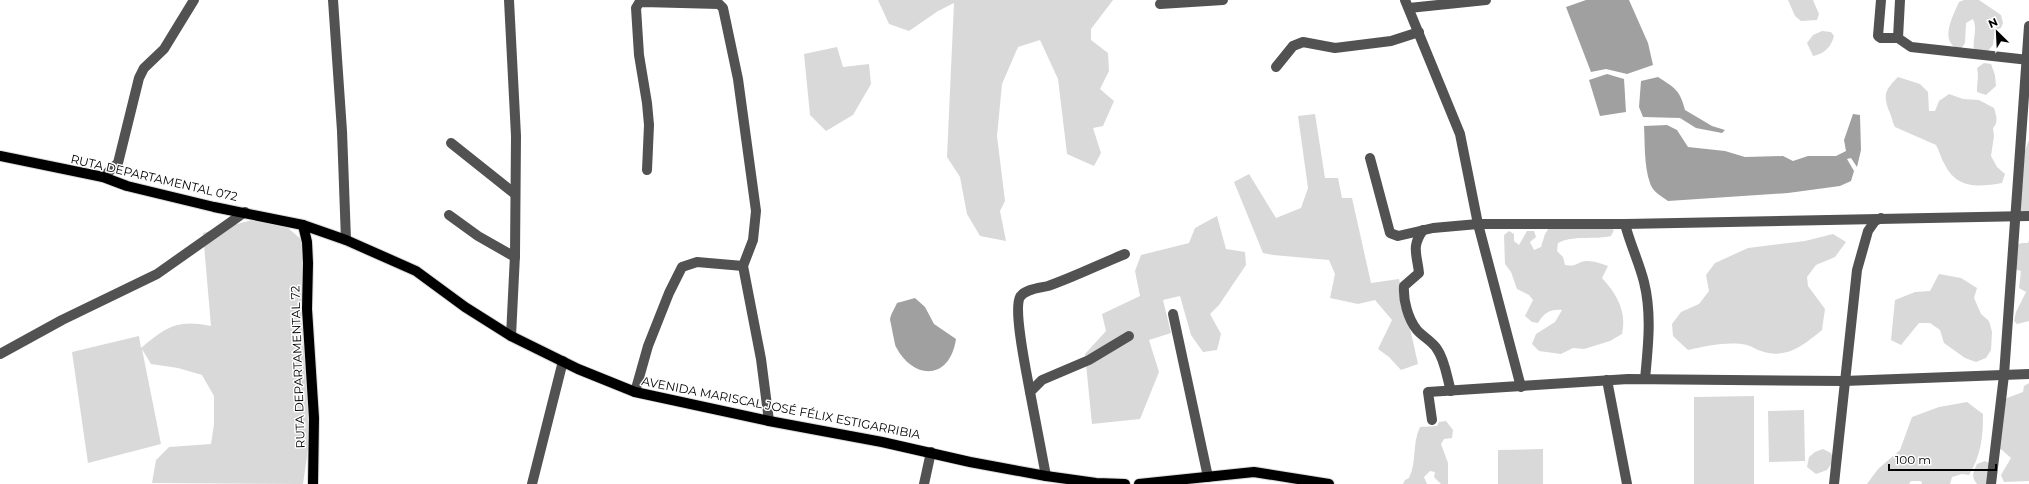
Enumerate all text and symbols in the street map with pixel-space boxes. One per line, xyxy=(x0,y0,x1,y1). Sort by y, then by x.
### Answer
north arrow xyxy=(1977,12,2017,52)
text: N xyxy=(1986,15,2000,31)
street label: RUTA DEPARTAMENTAL 072 xyxy=(69,151,239,204)
street label: RUTA DEPARTAMENTAL 72 xyxy=(287,285,308,449)
street label: AVENIDA MARISCAL JOSÉ FÉLIX ESTIGARRIBIA xyxy=(640,373,922,442)
scale bar xyxy=(1889,446,1996,472)
text: 100 m xyxy=(1895,452,1931,467)

